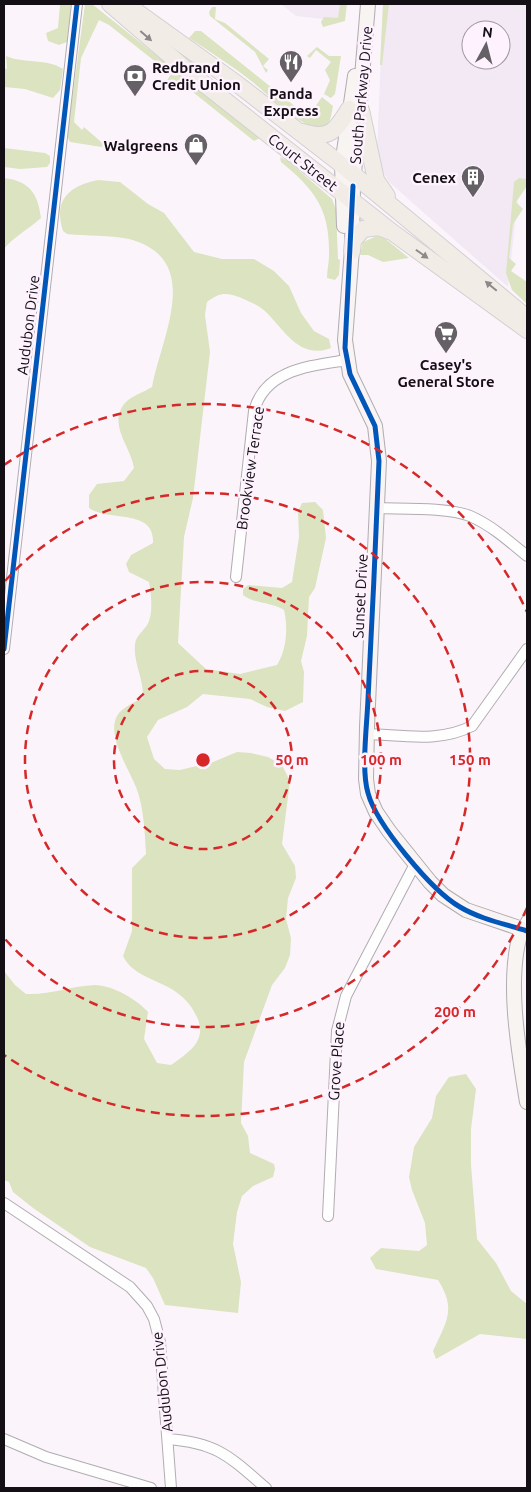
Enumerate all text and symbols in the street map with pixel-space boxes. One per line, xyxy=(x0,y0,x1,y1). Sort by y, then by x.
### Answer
north arrow xyxy=(461,20,511,70)
text: N xyxy=(481,24,494,41)
street label: South Parkway Drive xyxy=(347,25,375,165)
one-way arrow xyxy=(140,30,152,42)
restaurant icon: Panda Express xyxy=(278,49,304,83)
place label: Redbrand Credit Union xyxy=(152,59,241,93)
bank icon: Redbrand Credit Union xyxy=(122,63,148,97)
place label: Panda Express xyxy=(263,85,319,119)
street label: Court Street xyxy=(265,130,341,194)
shop icon: Walgreens xyxy=(183,132,209,166)
place label: Walgreens xyxy=(104,137,178,154)
building icon: Cenex xyxy=(460,164,486,198)
place label: Cenex xyxy=(412,169,456,186)
one-way arrow xyxy=(415,249,429,259)
street label: Audubon Drive xyxy=(13,274,43,376)
one-way arrow xyxy=(485,280,497,292)
supermarket icon: Casey's General Store xyxy=(433,320,459,354)
place label: Casey's General Store xyxy=(397,356,495,390)
street label: Brookview Terrace xyxy=(233,405,267,531)
street label: Sunset Drive xyxy=(349,553,371,639)
centre of rings xyxy=(194,751,212,769)
text: 50 m xyxy=(275,751,309,768)
text: 100 m xyxy=(360,751,402,768)
text: 150 m xyxy=(449,751,491,768)
text: 200 m xyxy=(434,1003,476,1020)
street label: Grove Place xyxy=(325,1021,347,1101)
street label: Audubon Drive xyxy=(148,1331,176,1433)

